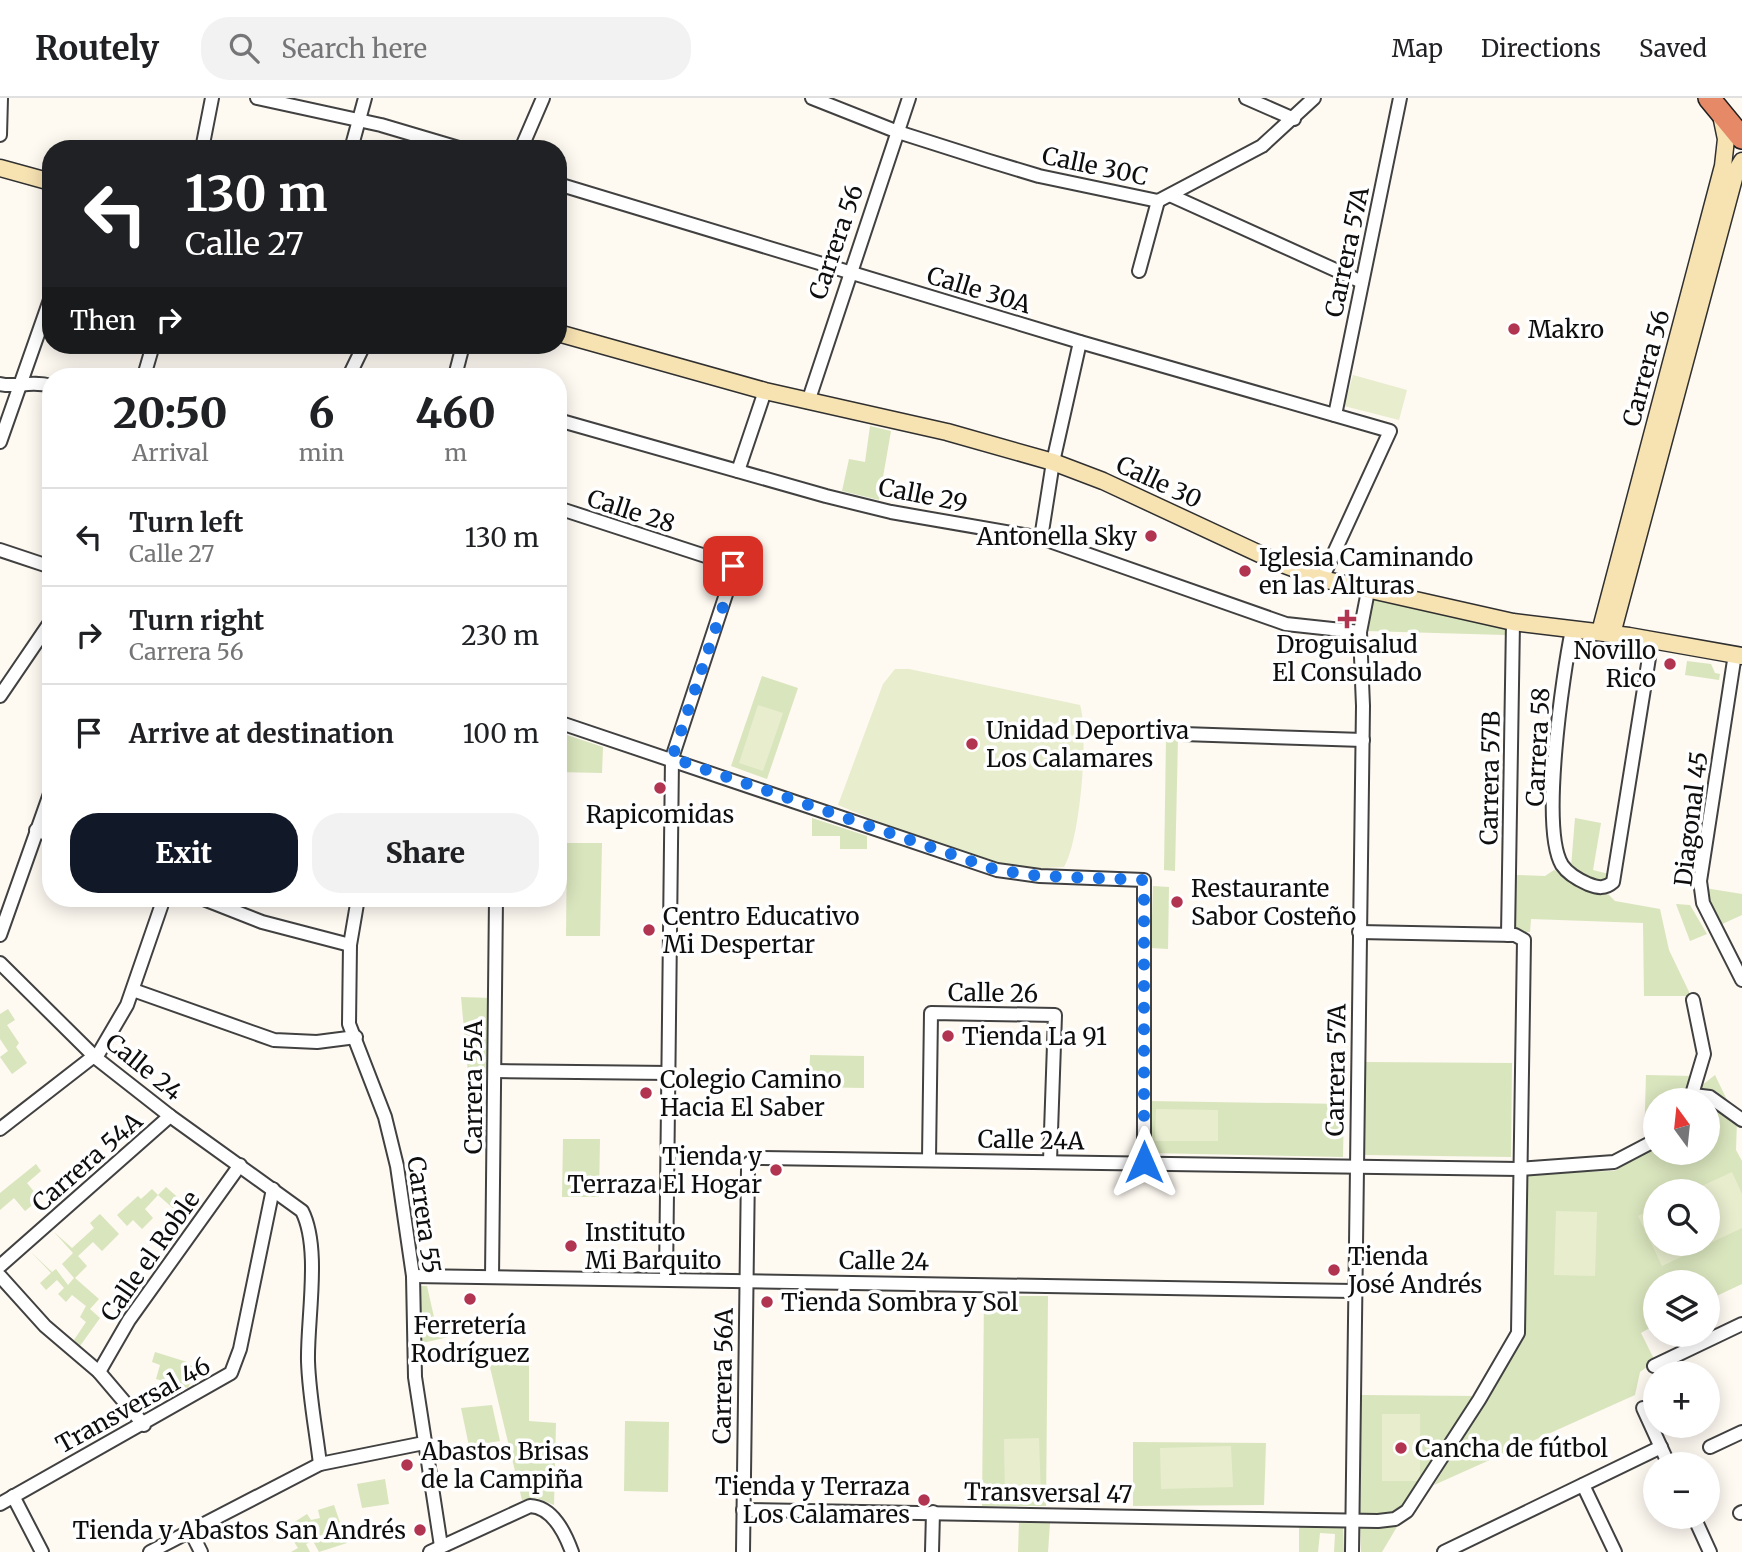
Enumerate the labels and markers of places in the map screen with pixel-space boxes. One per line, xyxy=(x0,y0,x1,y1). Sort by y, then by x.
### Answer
place label: Makro xyxy=(1528,314,1604,345)
marker: Makro xyxy=(1506,321,1522,337)
place label: Antonella Sky xyxy=(976,521,1137,552)
marker: Antonella Sky xyxy=(1143,528,1159,544)
pin xyxy=(703,536,763,596)
place label: Iglesia Caminando en las Alturas xyxy=(1259,542,1473,601)
marker: Iglesia Caminando en las Alturas xyxy=(1237,563,1253,579)
marker: Droguisalud El Consulado xyxy=(1339,611,1355,627)
place label: Droguisalud El Consulado xyxy=(1272,629,1422,688)
place label: Novillo Rico xyxy=(1573,635,1656,694)
marker: Novillo Rico xyxy=(1662,656,1678,672)
place label: Unidad Deportiva Los Calamares xyxy=(986,715,1189,774)
marker: Unidad Deportiva Los Calamares xyxy=(964,736,980,752)
marker: Rapicomidas xyxy=(652,780,668,796)
place label: Rapicomidas xyxy=(586,799,734,830)
place label: Restaurante Sabor Costeño xyxy=(1191,873,1356,932)
marker: Restaurante Sabor Costeño xyxy=(1169,894,1185,910)
place label: Centro Educativo Mi Despertar xyxy=(663,901,860,960)
marker: Centro Educativo Mi Despertar xyxy=(641,922,657,938)
place label: Tienda La 91 xyxy=(962,1021,1107,1052)
marker: Tienda La 91 xyxy=(940,1028,956,1044)
place label: Colegio Camino Hacia El Saber xyxy=(660,1064,841,1123)
marker: Colegio Camino Hacia El Saber xyxy=(638,1085,654,1101)
place label: Tienda y Terraza El Hogar xyxy=(567,1141,762,1200)
marker: Tienda y Terraza El Hogar xyxy=(768,1162,784,1178)
place label: Instituto Mi Barquito xyxy=(585,1217,721,1276)
marker: Instituto Mi Barquito xyxy=(563,1238,579,1254)
place label: Tienda José Andrés xyxy=(1347,1241,1482,1300)
marker: Tienda José Andrés xyxy=(1326,1262,1342,1278)
place label: Tienda Sombra y Sol xyxy=(781,1287,1018,1318)
marker: Ferretería Rodríguez xyxy=(462,1291,478,1307)
marker: Tienda Sombra y Sol xyxy=(759,1294,775,1310)
place label: Ferretería Rodríguez xyxy=(410,1310,530,1369)
place label: Cancha de fútbol xyxy=(1415,1433,1608,1464)
place label: Abastos Brisas de la Campiña xyxy=(420,1436,589,1495)
marker: Cancha de fútbol xyxy=(1393,1440,1409,1456)
marker: Abastos Brisas de la Campiña xyxy=(399,1457,415,1473)
place label: Tienda y Terraza Los Calamares xyxy=(715,1471,910,1530)
marker: Tienda y Terraza Los Calamares xyxy=(916,1492,932,1508)
place label: Tienda y Abastos San Andrés xyxy=(73,1515,406,1546)
marker: Tienda y Abastos San Andrés xyxy=(412,1522,428,1538)

